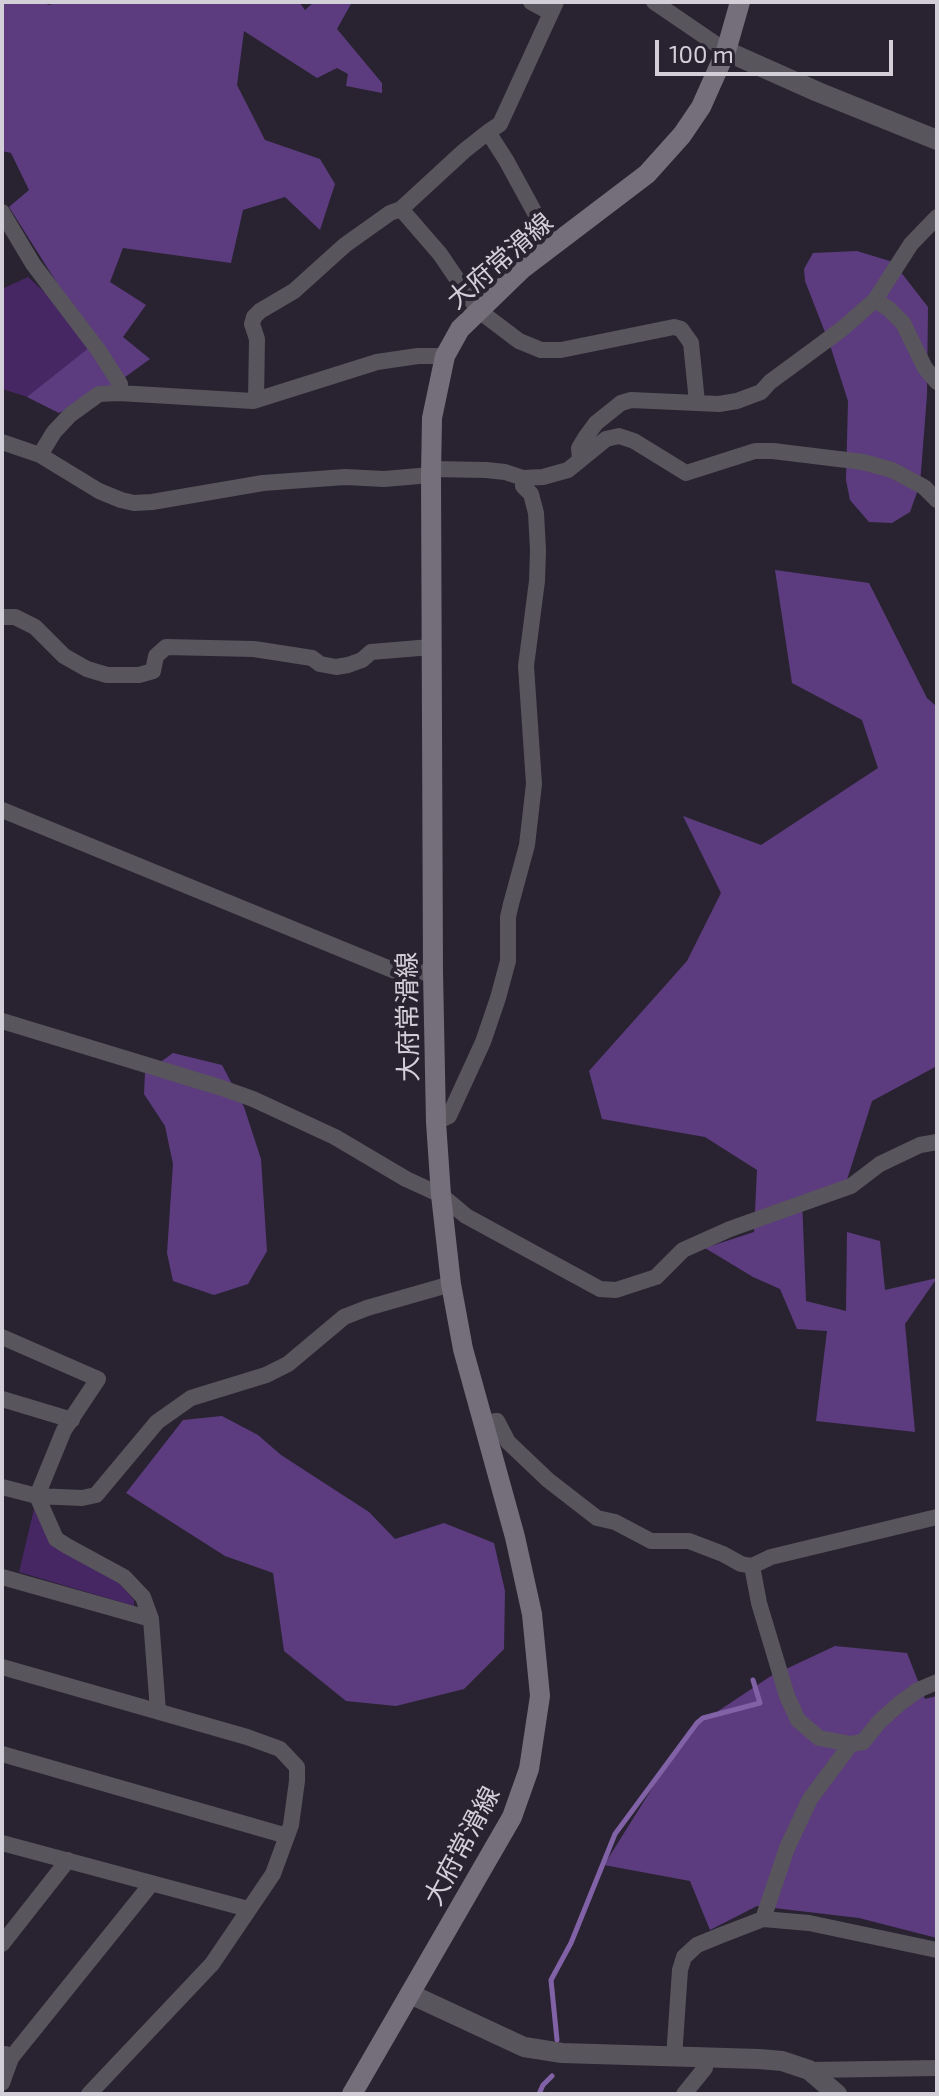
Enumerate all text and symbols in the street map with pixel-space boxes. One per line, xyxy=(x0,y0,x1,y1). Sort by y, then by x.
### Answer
scale bar xyxy=(659,24,897,74)
text: 100 m xyxy=(669,39,734,68)
street label: 大府常滑線 xyxy=(441,207,559,315)
street label: 大府常滑線 xyxy=(391,952,425,1082)
street label: 大府常滑線 xyxy=(418,1781,506,1911)

